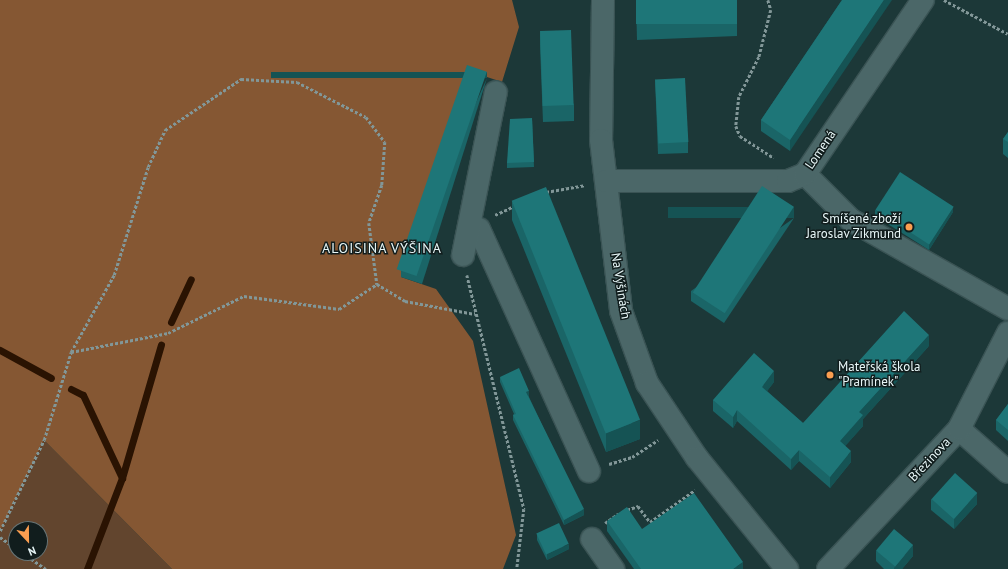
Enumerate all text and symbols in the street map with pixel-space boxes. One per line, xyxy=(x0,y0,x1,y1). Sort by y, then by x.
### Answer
street label: Lomená xyxy=(802,128,840,172)
place label: Smíšené zboží Jaroslav Zikmund xyxy=(805,212,901,243)
marker: Smíšené zboží Jaroslav Zikmund xyxy=(904,222,914,232)
district label: ALOISINA VÝŠINA xyxy=(322,240,442,256)
street label: Na Výšinách xyxy=(607,252,633,320)
place label: Mateřská škola "Pramínek" xyxy=(838,360,920,391)
marker: Mateřská škola "Pramínek" xyxy=(825,370,835,380)
street label: Březinova xyxy=(906,435,954,485)
north arrow xyxy=(8,521,48,561)
text: N xyxy=(26,543,38,559)

